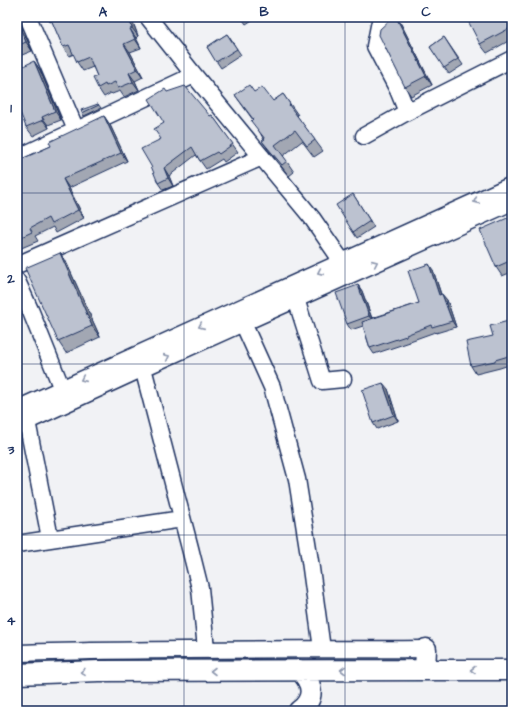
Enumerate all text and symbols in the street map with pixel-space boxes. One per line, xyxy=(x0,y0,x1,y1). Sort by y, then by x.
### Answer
text: A xyxy=(99,3,108,21)
text: B xyxy=(259,3,269,21)
text: C xyxy=(421,3,431,21)
text: 1 xyxy=(10,99,12,117)
one-way arrow xyxy=(473,196,481,204)
one-way arrow xyxy=(371,260,378,268)
one-way arrow xyxy=(316,267,324,275)
text: 2 xyxy=(6,270,15,288)
one-way arrow xyxy=(198,321,205,329)
one-way arrow xyxy=(163,354,170,362)
one-way arrow xyxy=(80,374,87,382)
text: 3 xyxy=(7,441,15,459)
text: 4 xyxy=(7,612,16,630)
one-way arrow xyxy=(340,666,346,674)
one-way arrow xyxy=(470,666,476,674)
one-way arrow xyxy=(80,667,86,676)
one-way arrow xyxy=(210,667,216,675)

